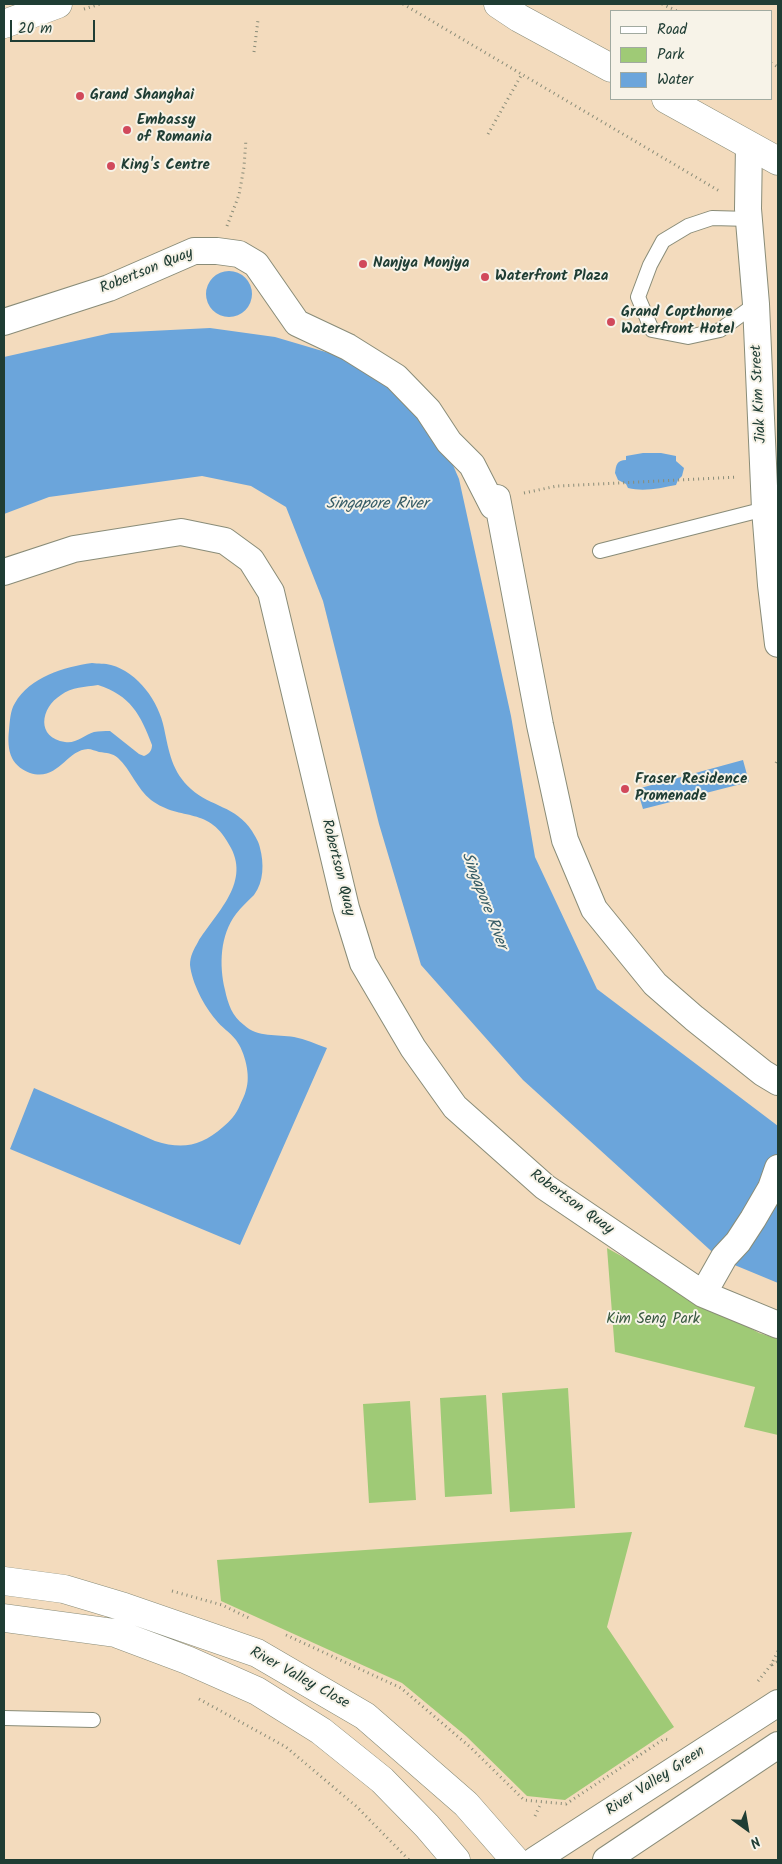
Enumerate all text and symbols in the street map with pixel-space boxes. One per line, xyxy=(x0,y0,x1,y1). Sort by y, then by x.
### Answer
scale bar xyxy=(12,10,98,42)
legend xyxy=(610,10,772,100)
text: 20 m xyxy=(18,17,52,41)
text: Road xyxy=(657,18,687,42)
text: Park xyxy=(657,43,684,67)
text: Water xyxy=(657,68,693,92)
place label: Grand Shanghai xyxy=(90,87,194,105)
marker: Grand Shanghai xyxy=(74,90,86,102)
place label: Embassy of Romania xyxy=(137,112,212,147)
marker: Embassy of Romania xyxy=(121,124,133,136)
place label: King's Centre xyxy=(121,157,210,175)
marker: King's Centre xyxy=(105,160,117,172)
street label: Robertson Quay xyxy=(98,245,196,299)
place label: Nanjya Monjya xyxy=(373,255,469,273)
marker: Nanjya Monjya xyxy=(357,258,369,270)
place label: Waterfront Plaza xyxy=(495,268,608,286)
marker: Waterfront Plaza xyxy=(479,271,491,283)
place label: Grand Copthorne Waterfront Hotel xyxy=(621,304,734,339)
marker: Grand Copthorne Waterfront Hotel xyxy=(605,316,617,328)
street label: Jiak Kim Street xyxy=(748,344,772,444)
water label: Singapore River xyxy=(326,495,428,515)
place label: Fraser Residence Promenade xyxy=(635,771,747,806)
marker: Fraser Residence Promenade xyxy=(619,783,631,795)
street label: Robertson Quay xyxy=(316,818,358,918)
water label: Singapore River xyxy=(456,850,510,952)
street label: Robertson Quay xyxy=(526,1167,616,1239)
park label: Kim Seng Park xyxy=(606,1311,700,1329)
street label: River Valley Close xyxy=(246,1644,352,1714)
street label: River Valley Green xyxy=(603,1743,709,1821)
north arrow xyxy=(722,1804,772,1854)
text: N xyxy=(745,1830,765,1853)

